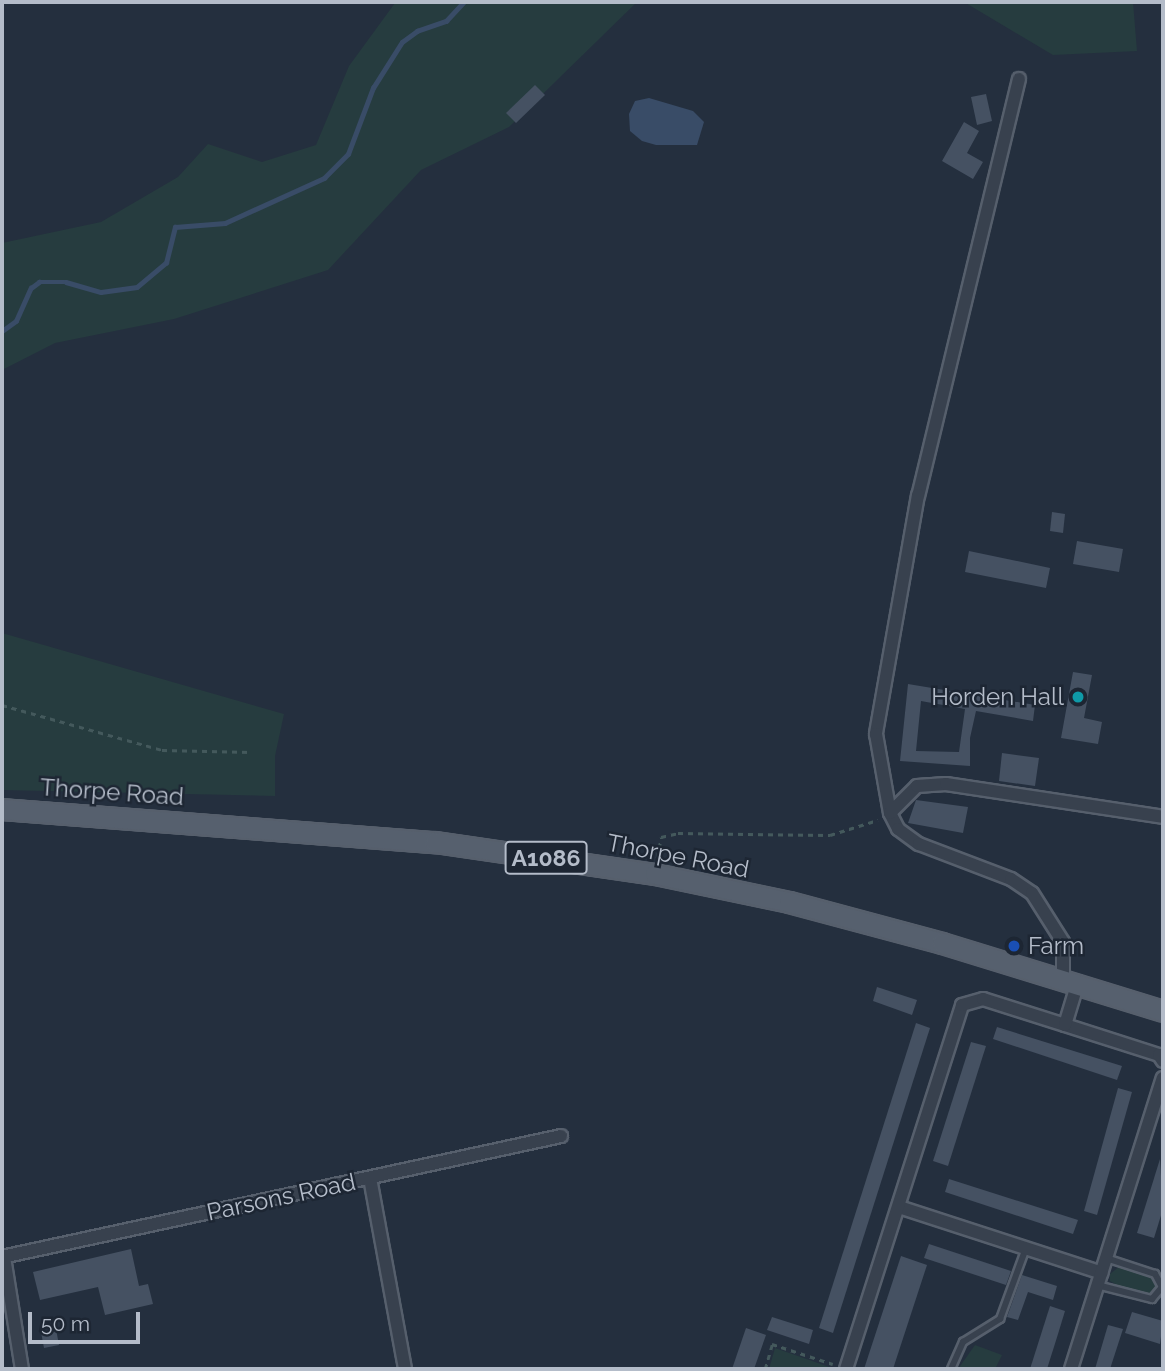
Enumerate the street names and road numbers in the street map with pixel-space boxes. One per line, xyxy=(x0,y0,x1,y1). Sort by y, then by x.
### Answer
street label: Thorpe Road xyxy=(39,773,185,811)
street label: Thorpe Road xyxy=(605,828,751,884)
road number: A1086 xyxy=(504,838,588,878)
street label: Parsons Road xyxy=(204,1167,358,1227)

